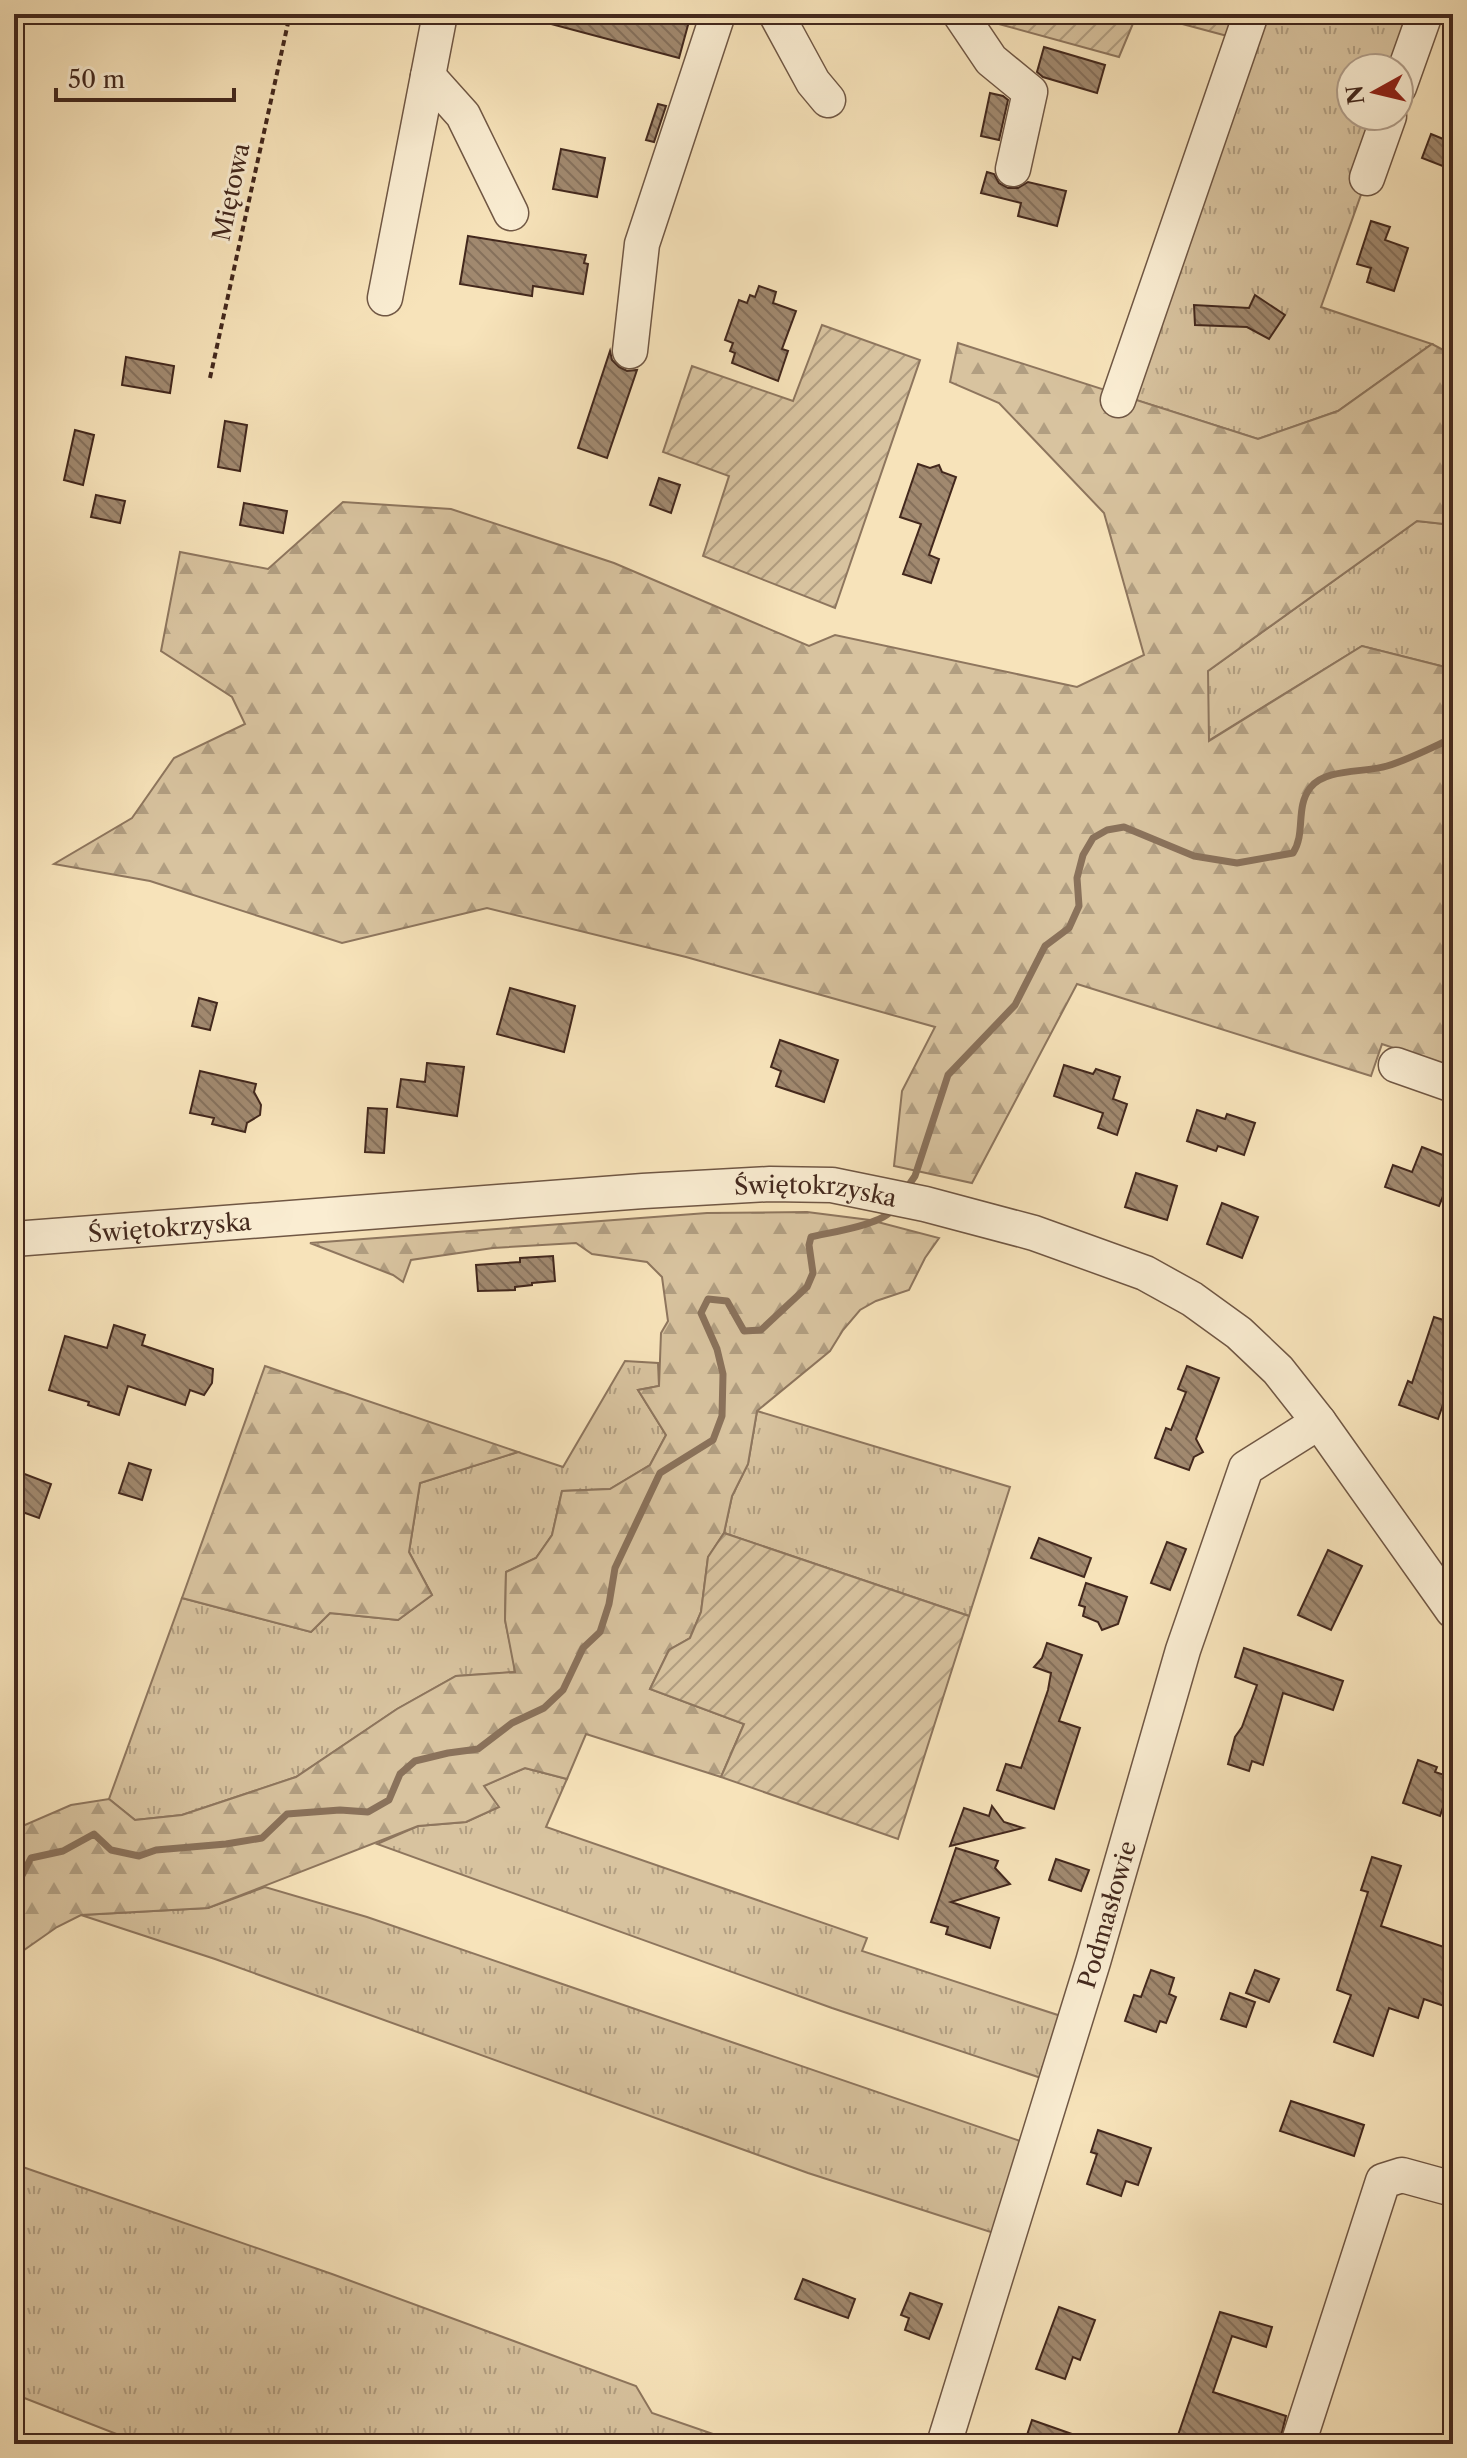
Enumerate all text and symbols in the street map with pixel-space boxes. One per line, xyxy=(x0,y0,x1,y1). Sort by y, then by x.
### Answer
scale bar xyxy=(56,52,234,102)
north arrow xyxy=(1335,52,1415,132)
text: 50 m xyxy=(68,65,125,94)
text: N xyxy=(1341,83,1370,106)
street label: Miętowa xyxy=(206,140,256,244)
street label: Świętokrzyska xyxy=(733,1169,900,1212)
street label: Świętokrzyska xyxy=(87,1206,253,1248)
street label: Podmasłowie xyxy=(1071,1837,1142,1992)

